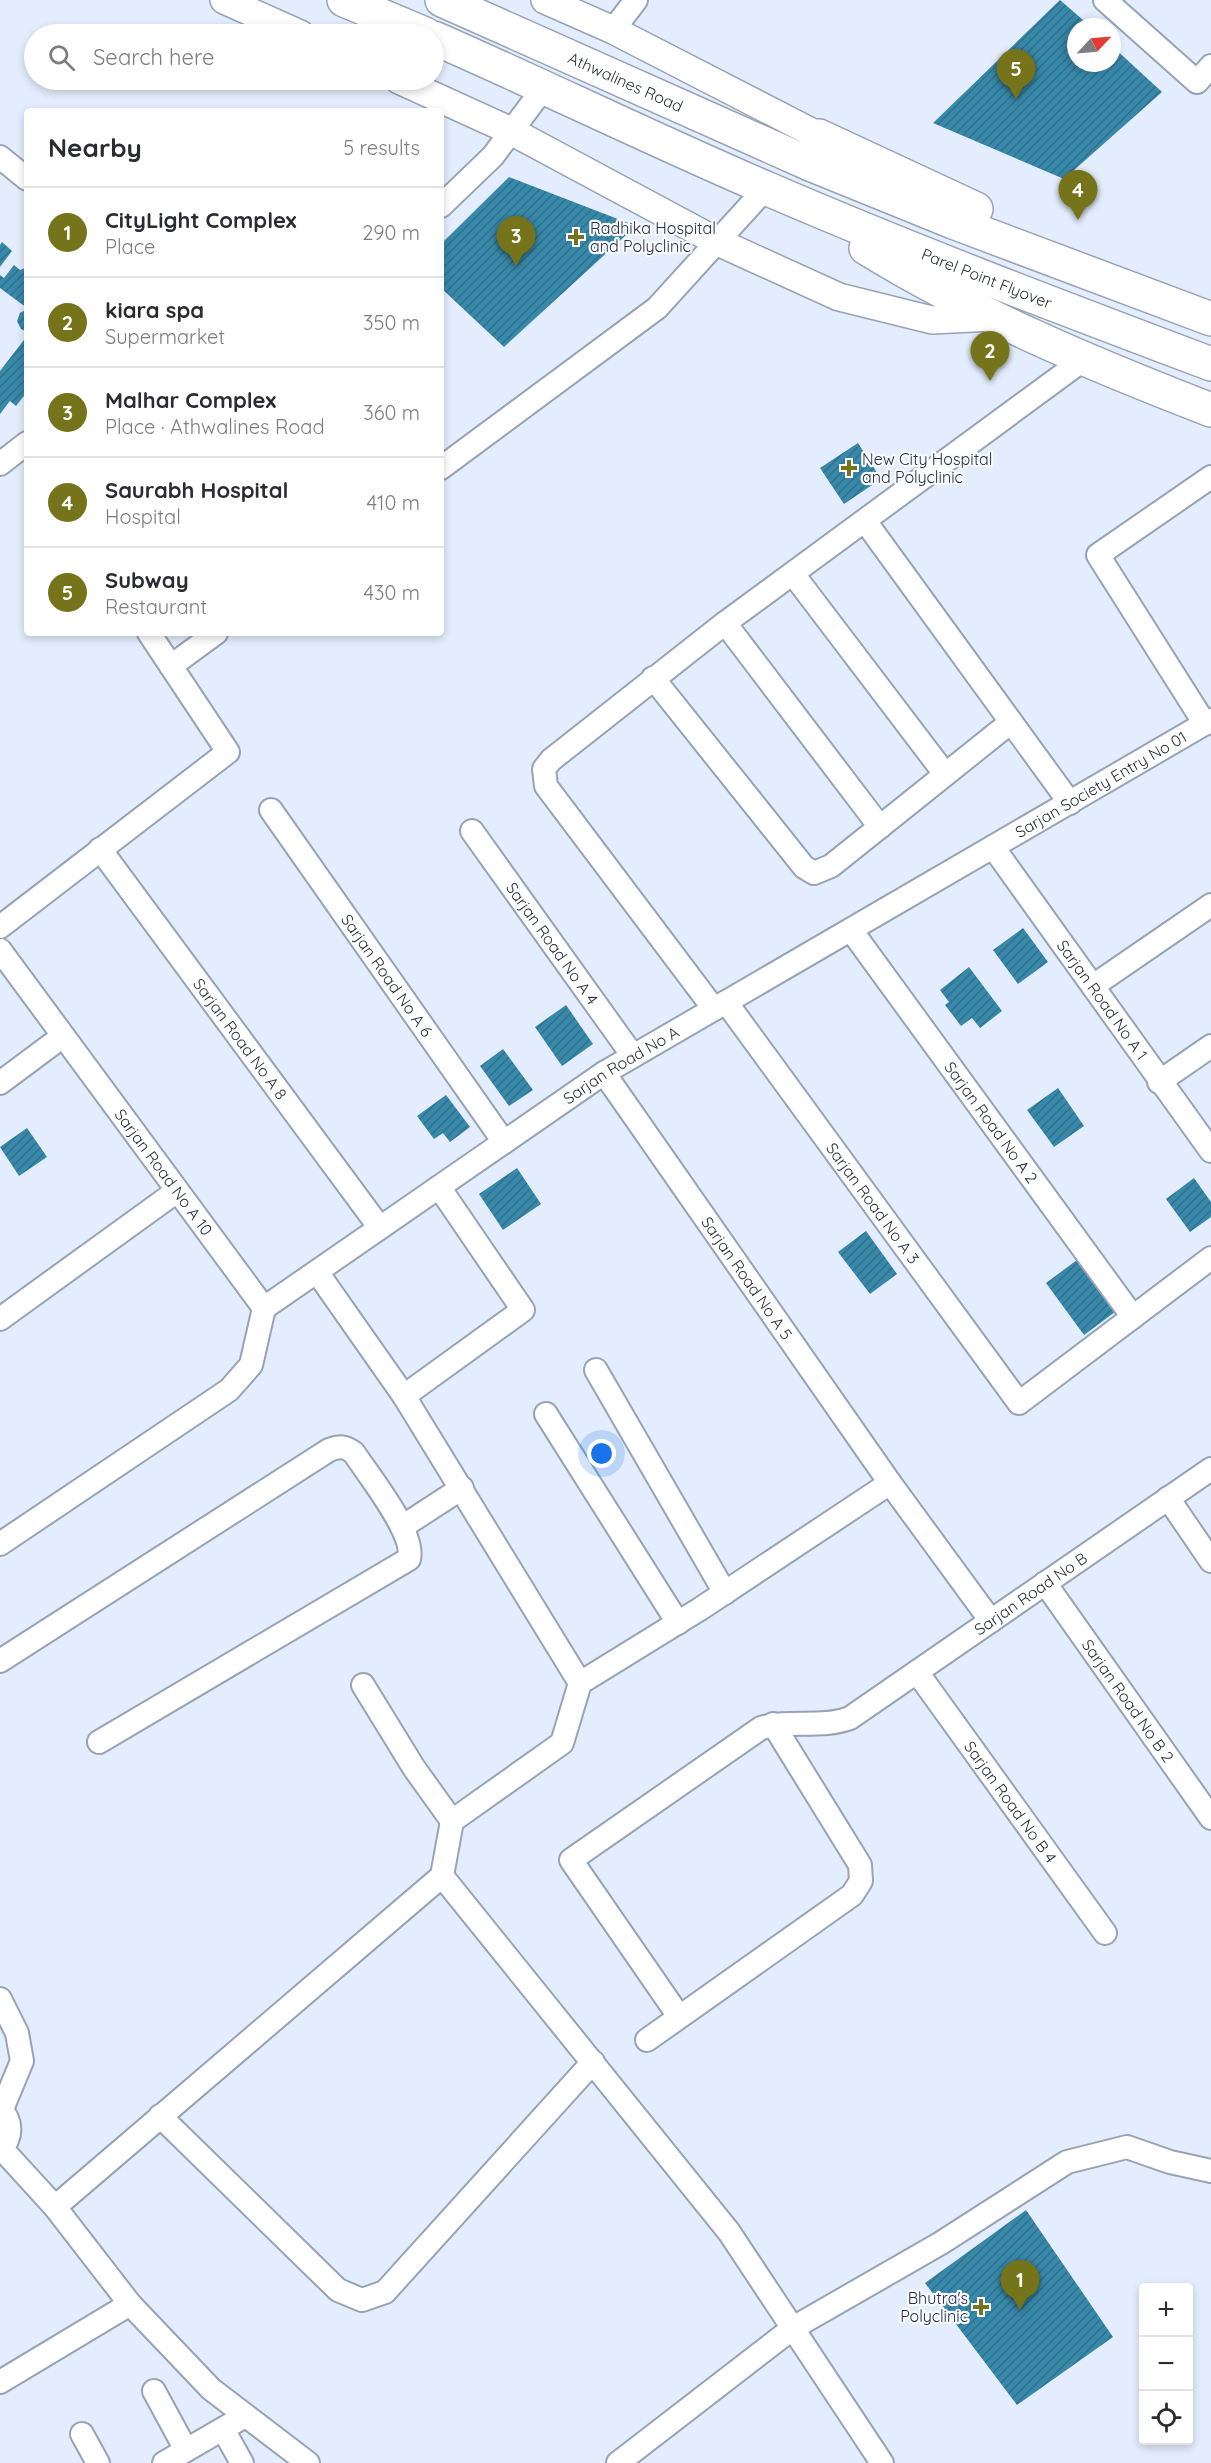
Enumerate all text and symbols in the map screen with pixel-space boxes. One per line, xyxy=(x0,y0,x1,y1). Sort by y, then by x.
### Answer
north arrow xyxy=(1067,18,1121,72)
search box xyxy=(24,24,444,90)
icon: search xyxy=(45,41,78,74)
text: Search here xyxy=(93,43,214,71)
street label: Athwalines Road xyxy=(565,48,686,116)
pin: 5 xyxy=(996,50,1036,99)
text: Nearby xyxy=(48,131,142,164)
text: 5 results xyxy=(343,135,420,160)
pin: 4 xyxy=(1058,170,1098,220)
text: CityLight Complex xyxy=(105,206,297,234)
pin: 3 xyxy=(496,216,536,266)
place label: Radhika Hospital and Polyclinic xyxy=(590,218,716,256)
text: 1 xyxy=(64,220,71,245)
text: 290 m xyxy=(362,220,420,245)
marker: Radhika Hospital and Polyclinic xyxy=(567,228,585,246)
text: Place xyxy=(105,234,155,259)
street label: Parel Point Flyover xyxy=(919,244,1055,313)
text: kiara spa xyxy=(105,296,204,324)
text: 2 xyxy=(62,310,73,335)
text: 350 m xyxy=(363,310,420,335)
text: Supermarket xyxy=(105,324,225,349)
pin: 2 xyxy=(970,332,1010,381)
text: Malhar Complex xyxy=(105,386,276,414)
text: 3 xyxy=(62,400,73,425)
text: 360 m xyxy=(363,400,420,425)
text: Place · Athwalines Road xyxy=(105,414,325,439)
place label: New City Hospital and Polyclinic xyxy=(862,449,992,487)
marker: New City Hospital and Polyclinic xyxy=(840,459,858,477)
text: Saurabh Hospital xyxy=(105,476,289,504)
text: 4 xyxy=(62,490,73,515)
text: 410 m xyxy=(367,490,420,515)
text: Hospital xyxy=(105,504,181,529)
text: Subway xyxy=(105,566,189,594)
text: 5 xyxy=(62,580,73,605)
text: 430 m xyxy=(363,580,420,605)
text: Restaurant xyxy=(105,594,207,619)
street label: Sarjan Society Entry No 01 xyxy=(1011,726,1190,842)
street label: Sarjan Road No A 4 xyxy=(502,878,603,1008)
street label: Sarjan Road No A 6 xyxy=(337,910,437,1041)
street label: Sarjan Road No A 1 xyxy=(1053,936,1152,1064)
street label: Sarjan Road No A 8 xyxy=(189,974,292,1103)
street label: Sarjan Road No A xyxy=(559,1022,682,1108)
street label: Sarjan Road No A 2 xyxy=(940,1058,1042,1187)
street label: Sarjan Road No A 10 xyxy=(111,1105,217,1239)
street label: Sarjan Road No A 3 xyxy=(822,1138,924,1268)
street label: Sarjan Road No A 5 xyxy=(697,1213,797,1343)
your location xyxy=(587,1439,616,1468)
street label: Sarjan Road No B xyxy=(970,1548,1091,1639)
street label: Sarjan Road No B 2 xyxy=(1078,1635,1178,1766)
street label: Sarjan Road No B 4 xyxy=(960,1737,1061,1867)
pin: 1 xyxy=(1000,2260,1040,2310)
map controls xyxy=(1139,2283,1193,2445)
button: + xyxy=(1139,2283,1193,2337)
place label: Bhutra's Polyclinic xyxy=(900,2288,968,2326)
marker: Bhutra's Polyclinic xyxy=(972,2298,990,2316)
button: − xyxy=(1139,2337,1193,2391)
button: locate xyxy=(1139,2391,1193,2445)

